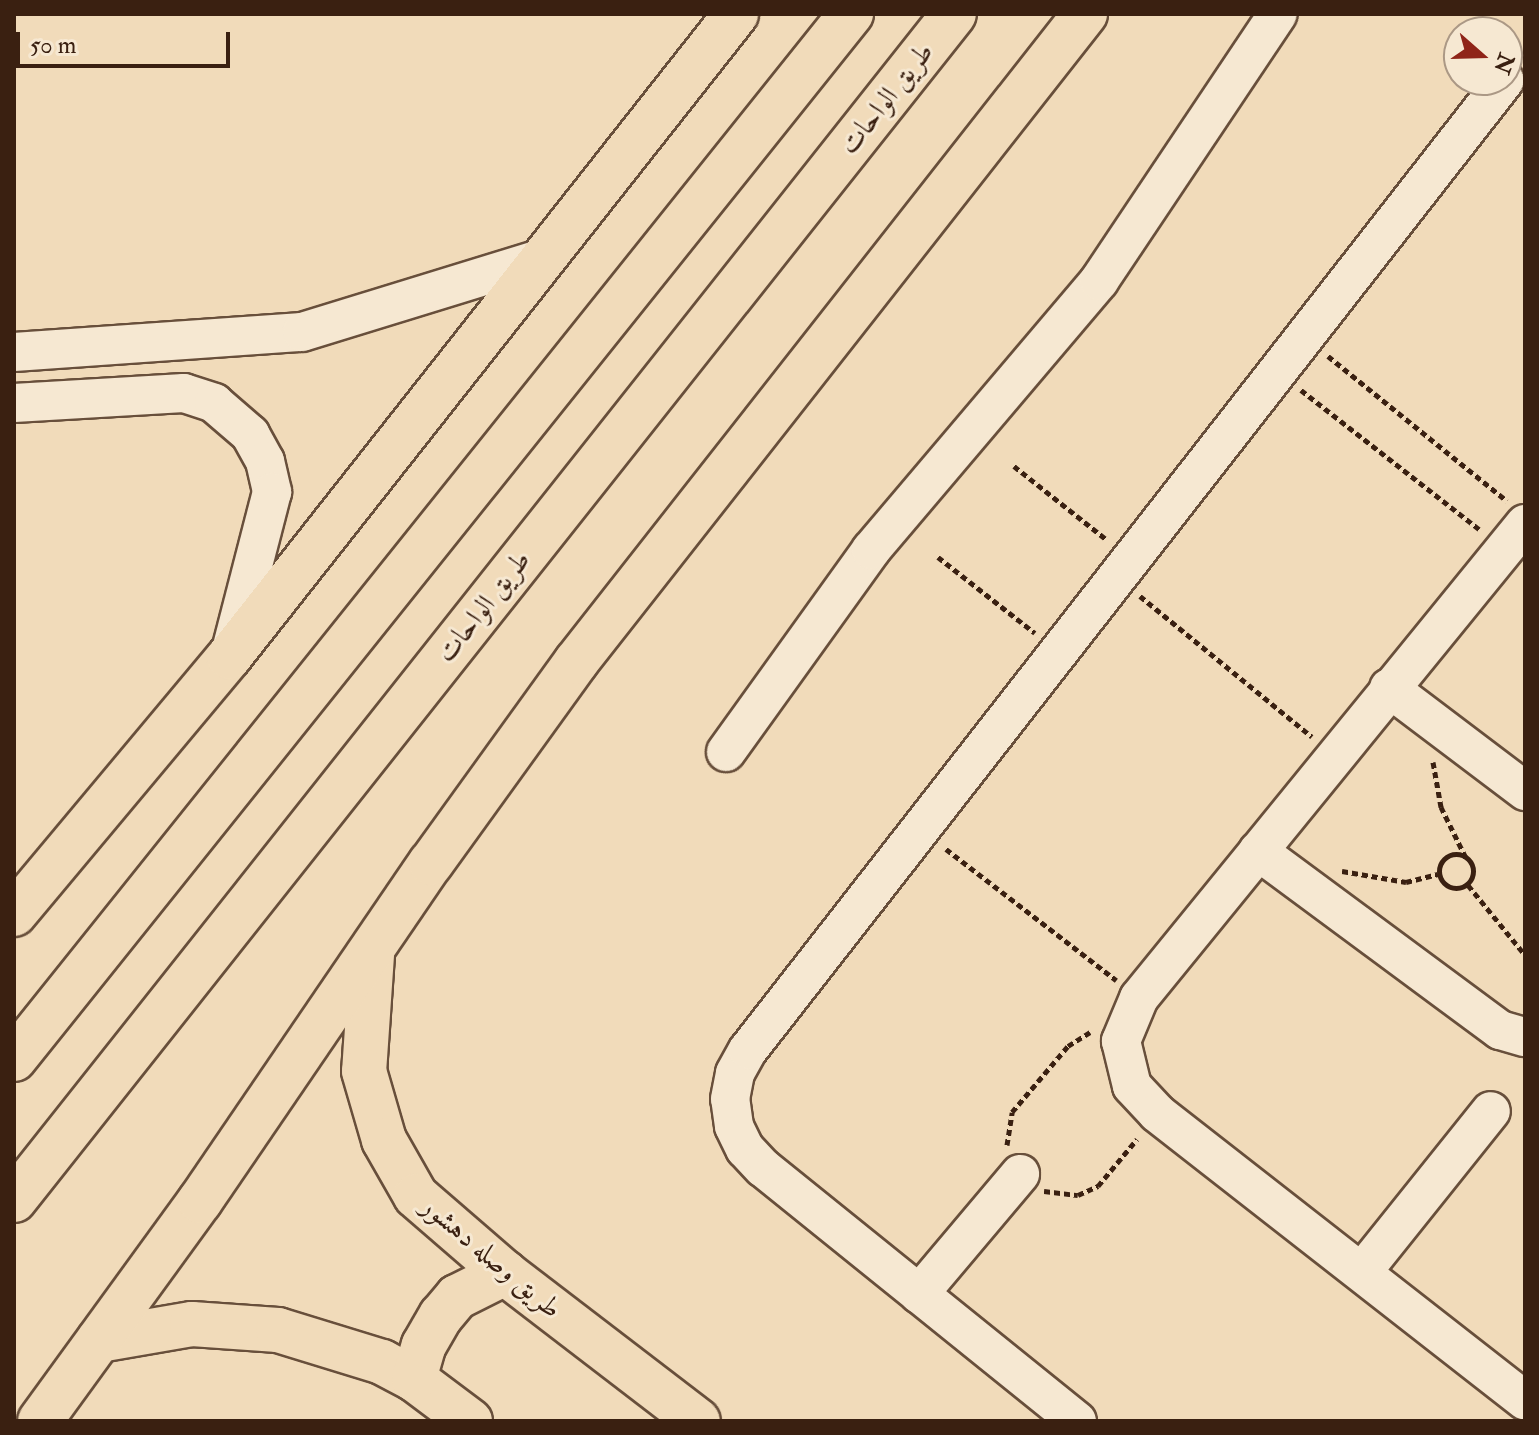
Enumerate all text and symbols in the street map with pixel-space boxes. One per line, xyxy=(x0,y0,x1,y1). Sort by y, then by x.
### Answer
scale bar xyxy=(20,16,234,66)
north arrow xyxy=(1443,16,1523,96)
text: 50 m xyxy=(30,30,76,61)
street label: طريق الواحات xyxy=(833,36,941,162)
text: N xyxy=(1487,49,1520,78)
street label: طريق الواحات xyxy=(430,544,538,670)
street label: طريق وصله دهشور xyxy=(414,1190,568,1326)

